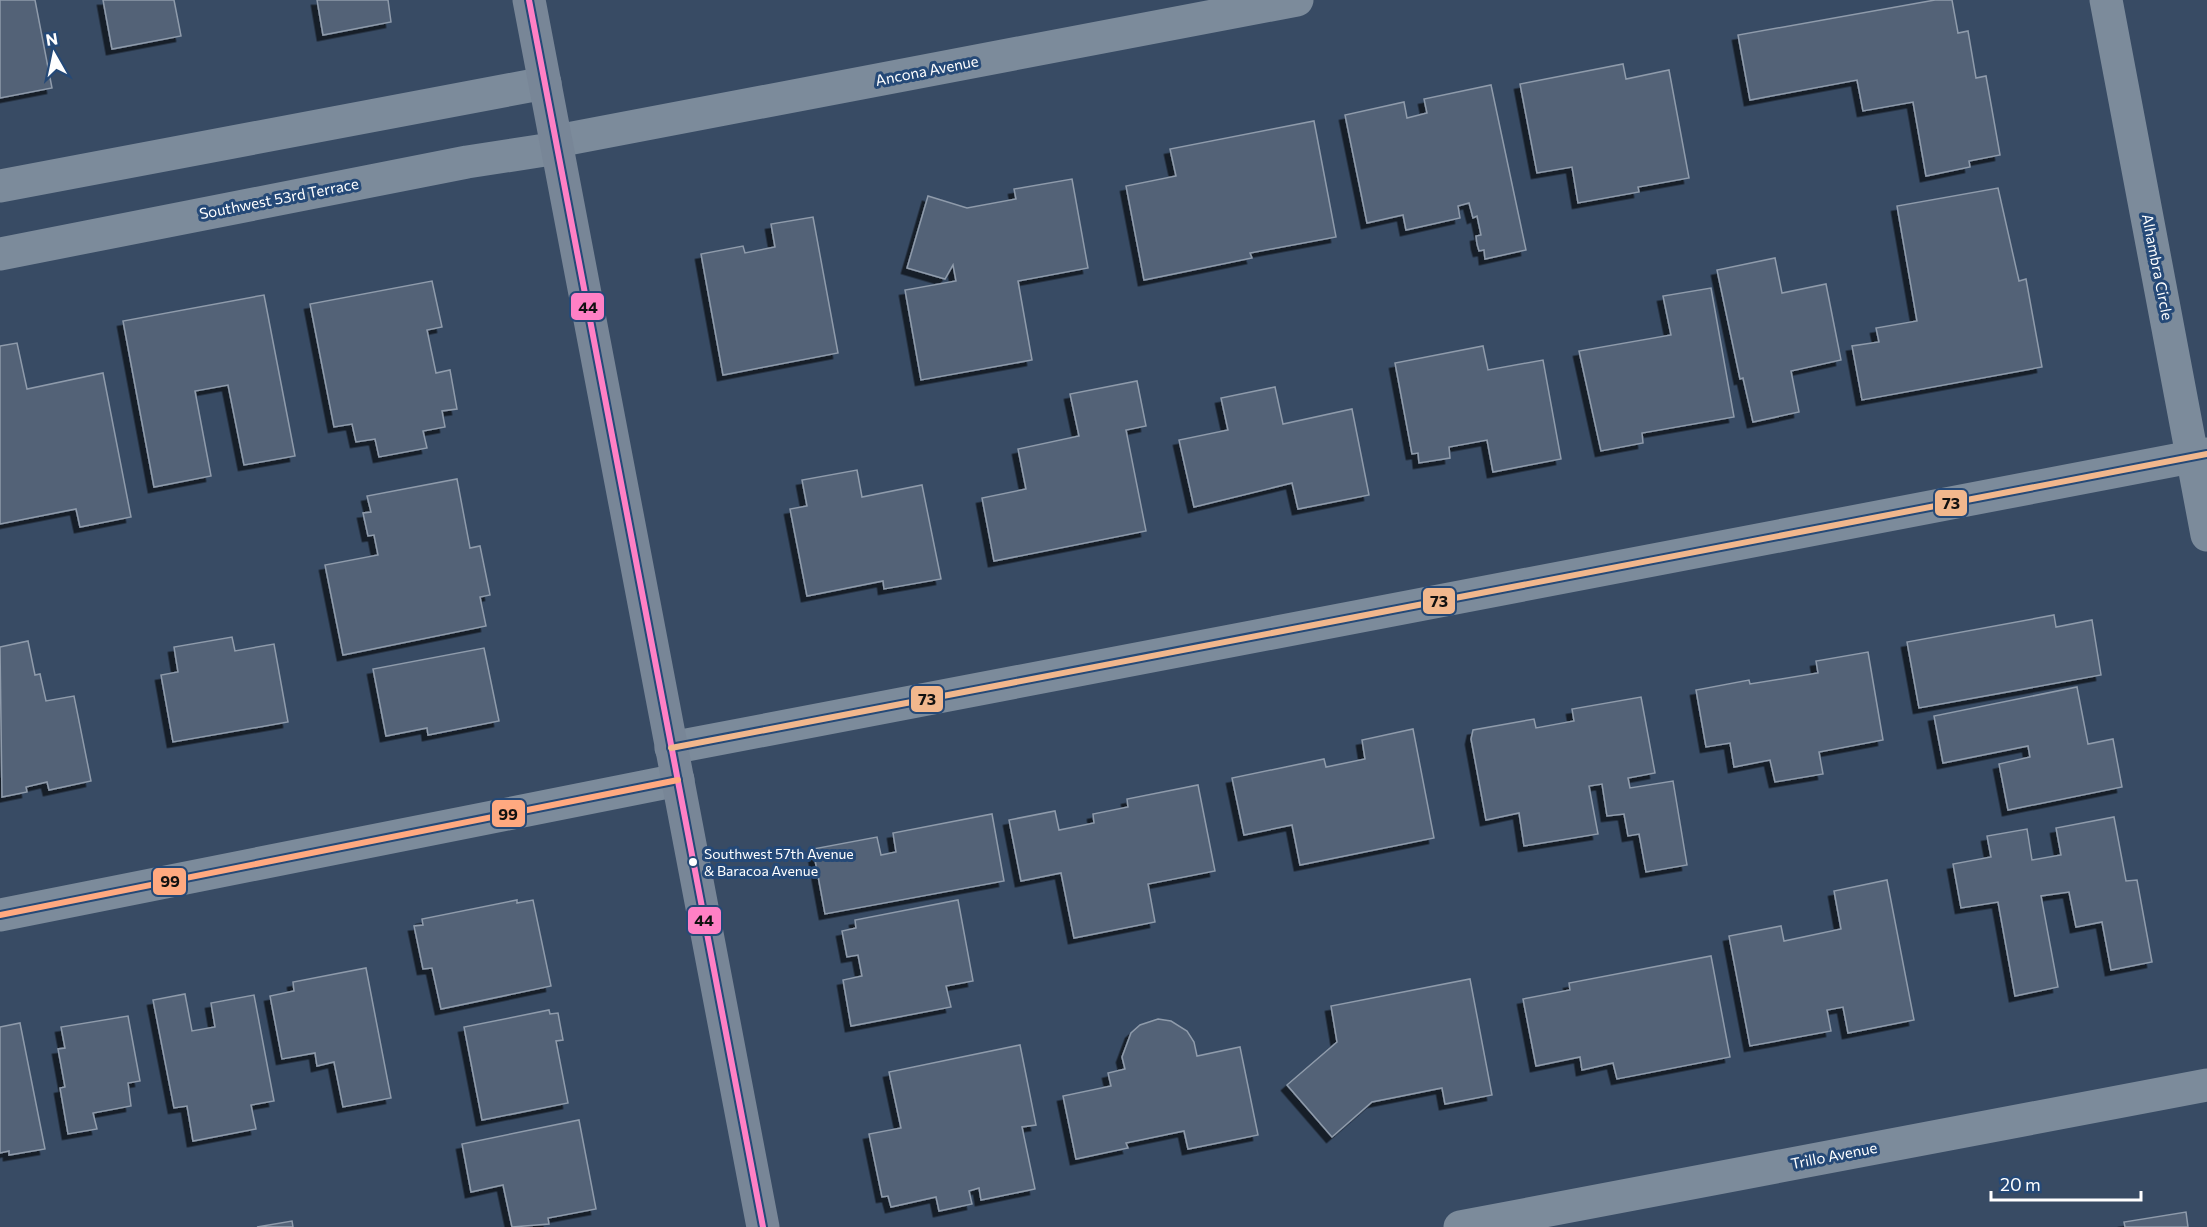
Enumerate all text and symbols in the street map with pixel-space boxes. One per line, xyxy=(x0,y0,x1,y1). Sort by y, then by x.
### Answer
north arrow xyxy=(24,24,84,84)
text: N xyxy=(44,28,59,49)
street label: Ancona Avenue xyxy=(874,51,980,89)
street label: Southwest 53rd Terrace xyxy=(198,174,360,222)
street label: Alhambra Circle xyxy=(2139,212,2177,322)
line badge: 44 xyxy=(570,292,605,321)
text: 44 xyxy=(578,297,598,316)
line badge: 73 xyxy=(1934,489,1968,517)
text: 73 xyxy=(1942,493,1960,512)
line badge: 73 xyxy=(1422,587,1456,615)
text: 73 xyxy=(1430,591,1448,610)
line badge: 73 xyxy=(910,685,944,713)
text: 73 xyxy=(918,689,936,708)
line badge: 99 xyxy=(491,799,526,828)
text: 99 xyxy=(498,804,518,823)
place label: Southwest 57th Avenue & Baracoa Avenue xyxy=(704,845,854,879)
marker: Southwest 57th Avenue & Baracoa Avenue xyxy=(687,856,699,868)
line badge: 99 xyxy=(152,867,187,896)
text: 99 xyxy=(160,871,180,890)
line badge: 44 xyxy=(687,906,722,935)
text: 44 xyxy=(694,910,714,929)
street label: Trillo Avenue xyxy=(1789,1138,1879,1172)
scale bar xyxy=(1991,1164,2141,1202)
text: 20 m xyxy=(2000,1173,2041,1195)

